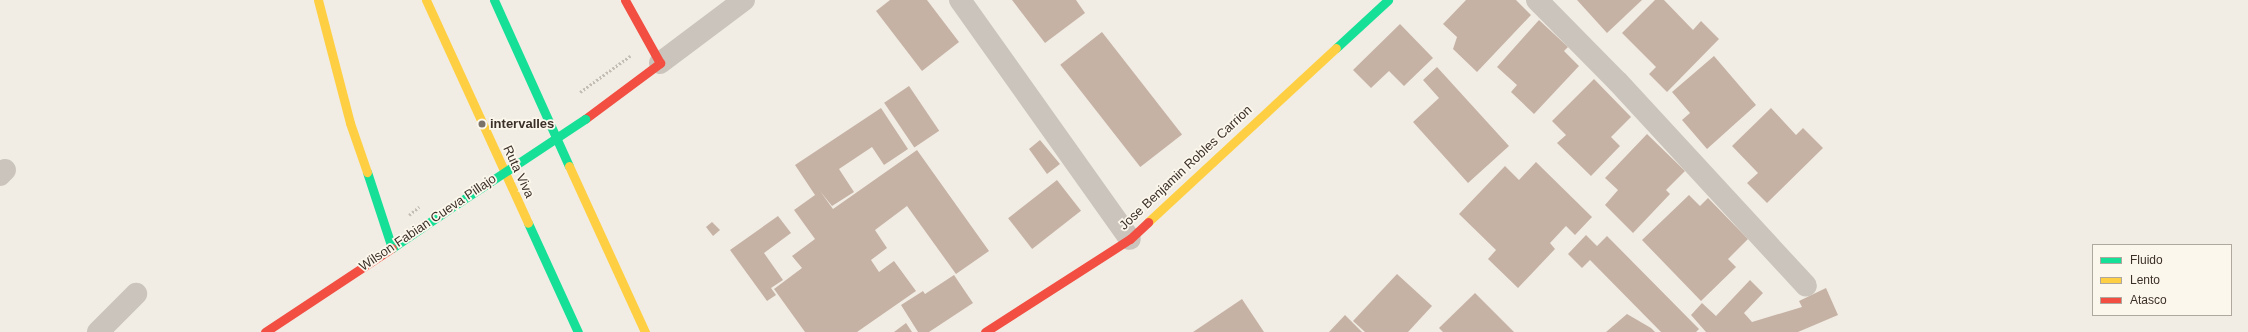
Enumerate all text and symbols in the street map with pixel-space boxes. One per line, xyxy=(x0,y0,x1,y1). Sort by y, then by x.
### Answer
street label: Jose Benjamin Robles Carrion xyxy=(1116,102,1256,234)
place label: intervalles xyxy=(490,116,554,132)
marker: intervalles xyxy=(477,119,487,129)
street label: Ruta Viva xyxy=(499,143,537,201)
street label: Wilson Fabian Cueva Pillajo xyxy=(357,171,499,275)
legend xyxy=(2092,244,2232,316)
text: Fluido xyxy=(2130,253,2163,267)
text: Lento xyxy=(2130,273,2160,287)
text: Atasco xyxy=(2130,293,2167,307)

